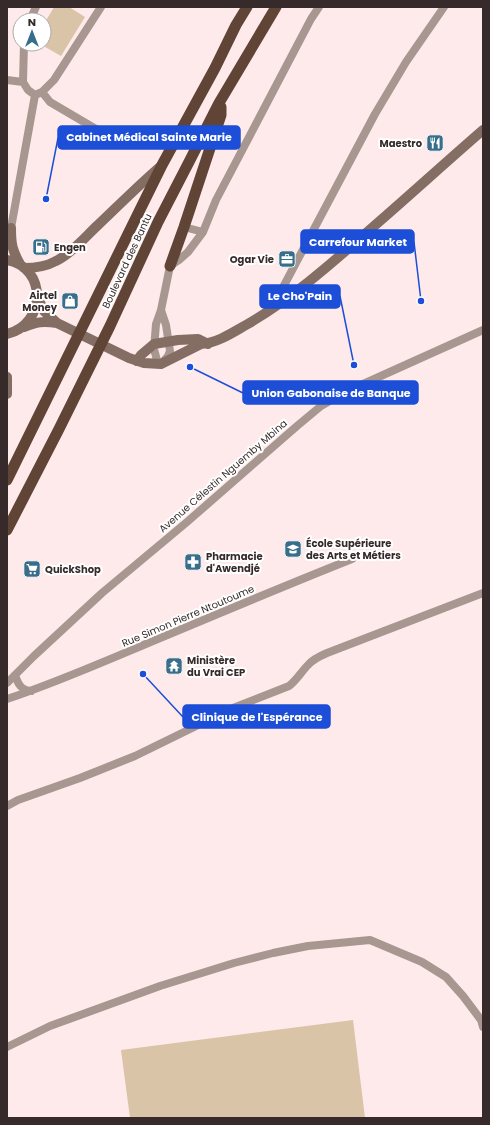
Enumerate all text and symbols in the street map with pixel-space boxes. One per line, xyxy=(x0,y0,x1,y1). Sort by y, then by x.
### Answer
north arrow xyxy=(12,12,52,52)
text: N xyxy=(28,14,36,30)
callout: Cabinet Médical Sainte Marie xyxy=(58,126,240,149)
text: Cabinet Médical Sainte Marie xyxy=(66,129,232,145)
restaurant icon: Maestro xyxy=(425,133,445,153)
place label: Maestro xyxy=(380,136,423,151)
street label: Boulevard des Bantu xyxy=(98,211,156,311)
callout: Carrefour Market xyxy=(301,230,414,253)
text: Carrefour Market xyxy=(309,234,407,250)
fuel station icon: Engen xyxy=(31,237,51,257)
place label: Engen xyxy=(54,240,86,255)
office icon: Ogar Vie xyxy=(277,249,297,269)
place label: Ogar Vie xyxy=(230,252,274,267)
callout: Le Cho'Pain xyxy=(260,285,340,308)
place label: Airtel Money xyxy=(22,288,58,315)
text: Le Cho'Pain xyxy=(268,288,332,304)
shop icon: Airtel Money xyxy=(60,291,80,311)
callout: Union Gabonaise de Banque xyxy=(243,381,418,404)
text: Union Gabonaise de Banque xyxy=(251,385,411,401)
street label: Avenue Célestin Nguemby Mbina xyxy=(155,416,291,536)
place label: École Supérieure des Arts et Métiers xyxy=(306,536,401,563)
school or university icon: École Supérieure des Arts et Métiers xyxy=(283,539,303,559)
place label: Pharmacie d'Awendjé xyxy=(206,549,263,576)
pharmacy icon: Pharmacie d'Awendjé xyxy=(183,552,203,572)
supermarket icon: QuickShop xyxy=(22,559,42,579)
place label: QuickShop xyxy=(45,562,101,577)
street label: Rue Simon Pierre Ntoutoume xyxy=(119,581,257,651)
place label: Ministère du Vrai CEP xyxy=(187,653,245,680)
temple icon: Ministère du Vrai CEP xyxy=(164,656,184,676)
callout: Clinique de l'Espérance xyxy=(183,705,330,728)
text: Clinique de l'Espérance xyxy=(191,709,323,725)

